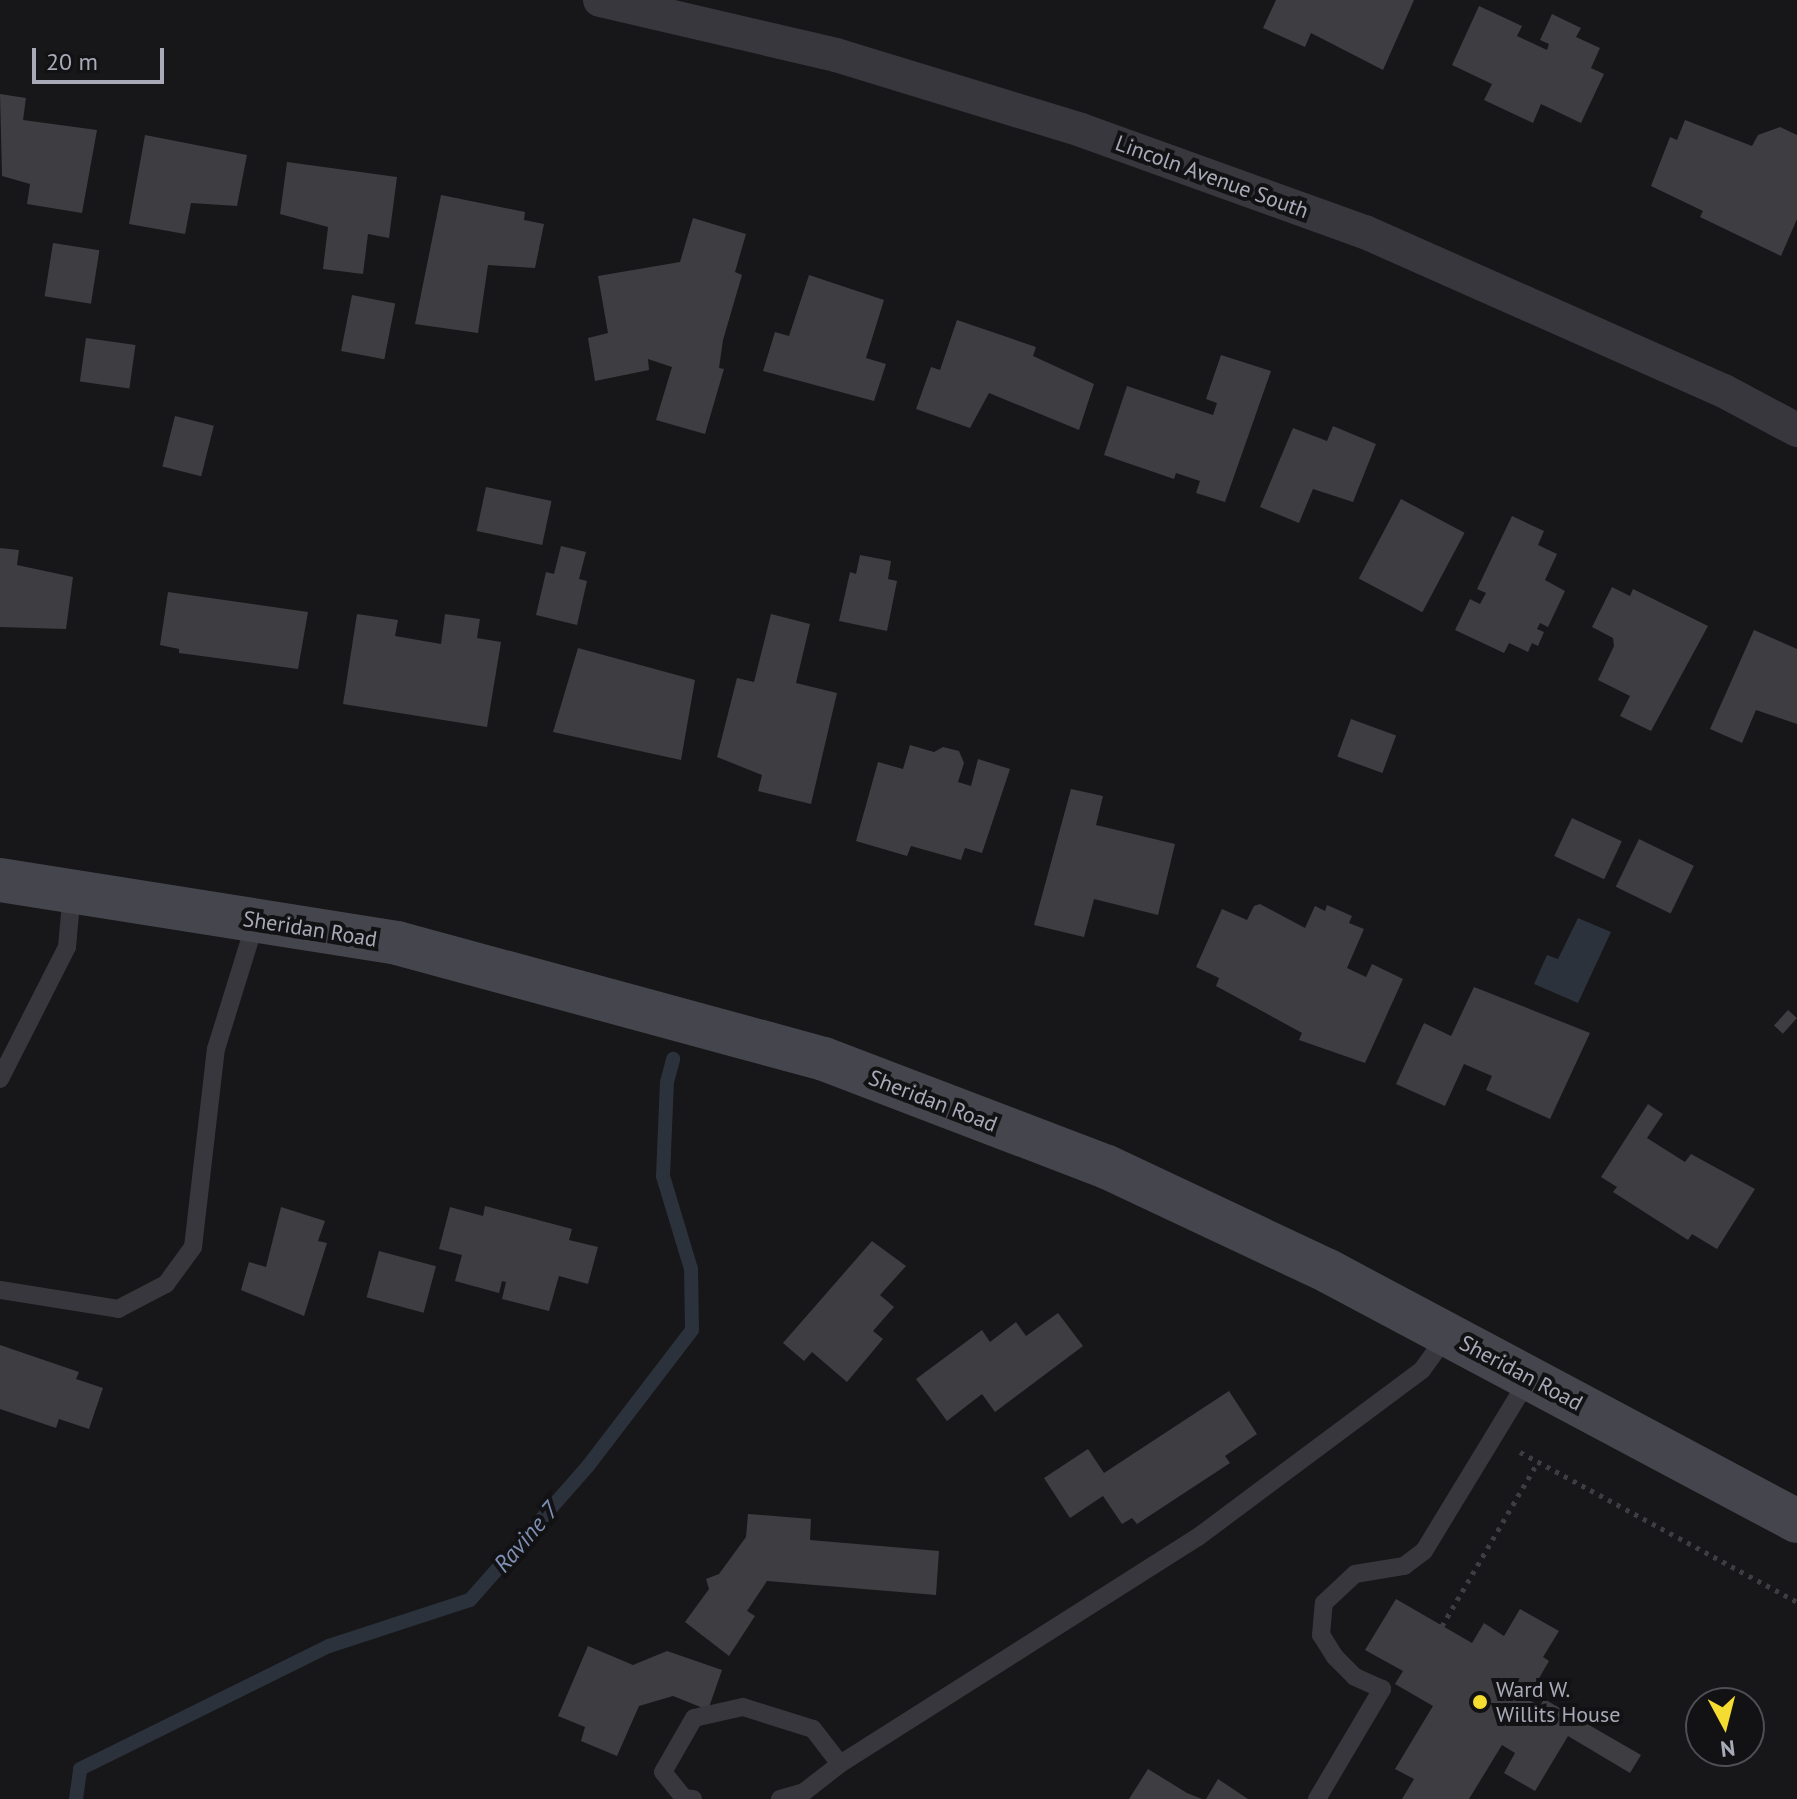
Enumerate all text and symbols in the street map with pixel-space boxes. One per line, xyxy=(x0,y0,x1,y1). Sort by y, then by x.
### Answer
scale bar xyxy=(36,32,168,82)
text: 20 m xyxy=(46,46,98,77)
street label: Lincoln Avenue South xyxy=(1112,130,1312,224)
street label: Sheridan Road xyxy=(241,905,379,953)
street label: Sheridan Road xyxy=(865,1064,1001,1138)
street label: Sheridan Road xyxy=(1455,1330,1587,1416)
water label: Ravine 7 xyxy=(488,1496,564,1578)
place label: Ward W. Willits House xyxy=(1496,1676,1620,1728)
north arrow xyxy=(1685,1687,1765,1767)
marker: Ward W. Willits House xyxy=(1471,1693,1489,1711)
text: N xyxy=(1719,1734,1737,1764)

